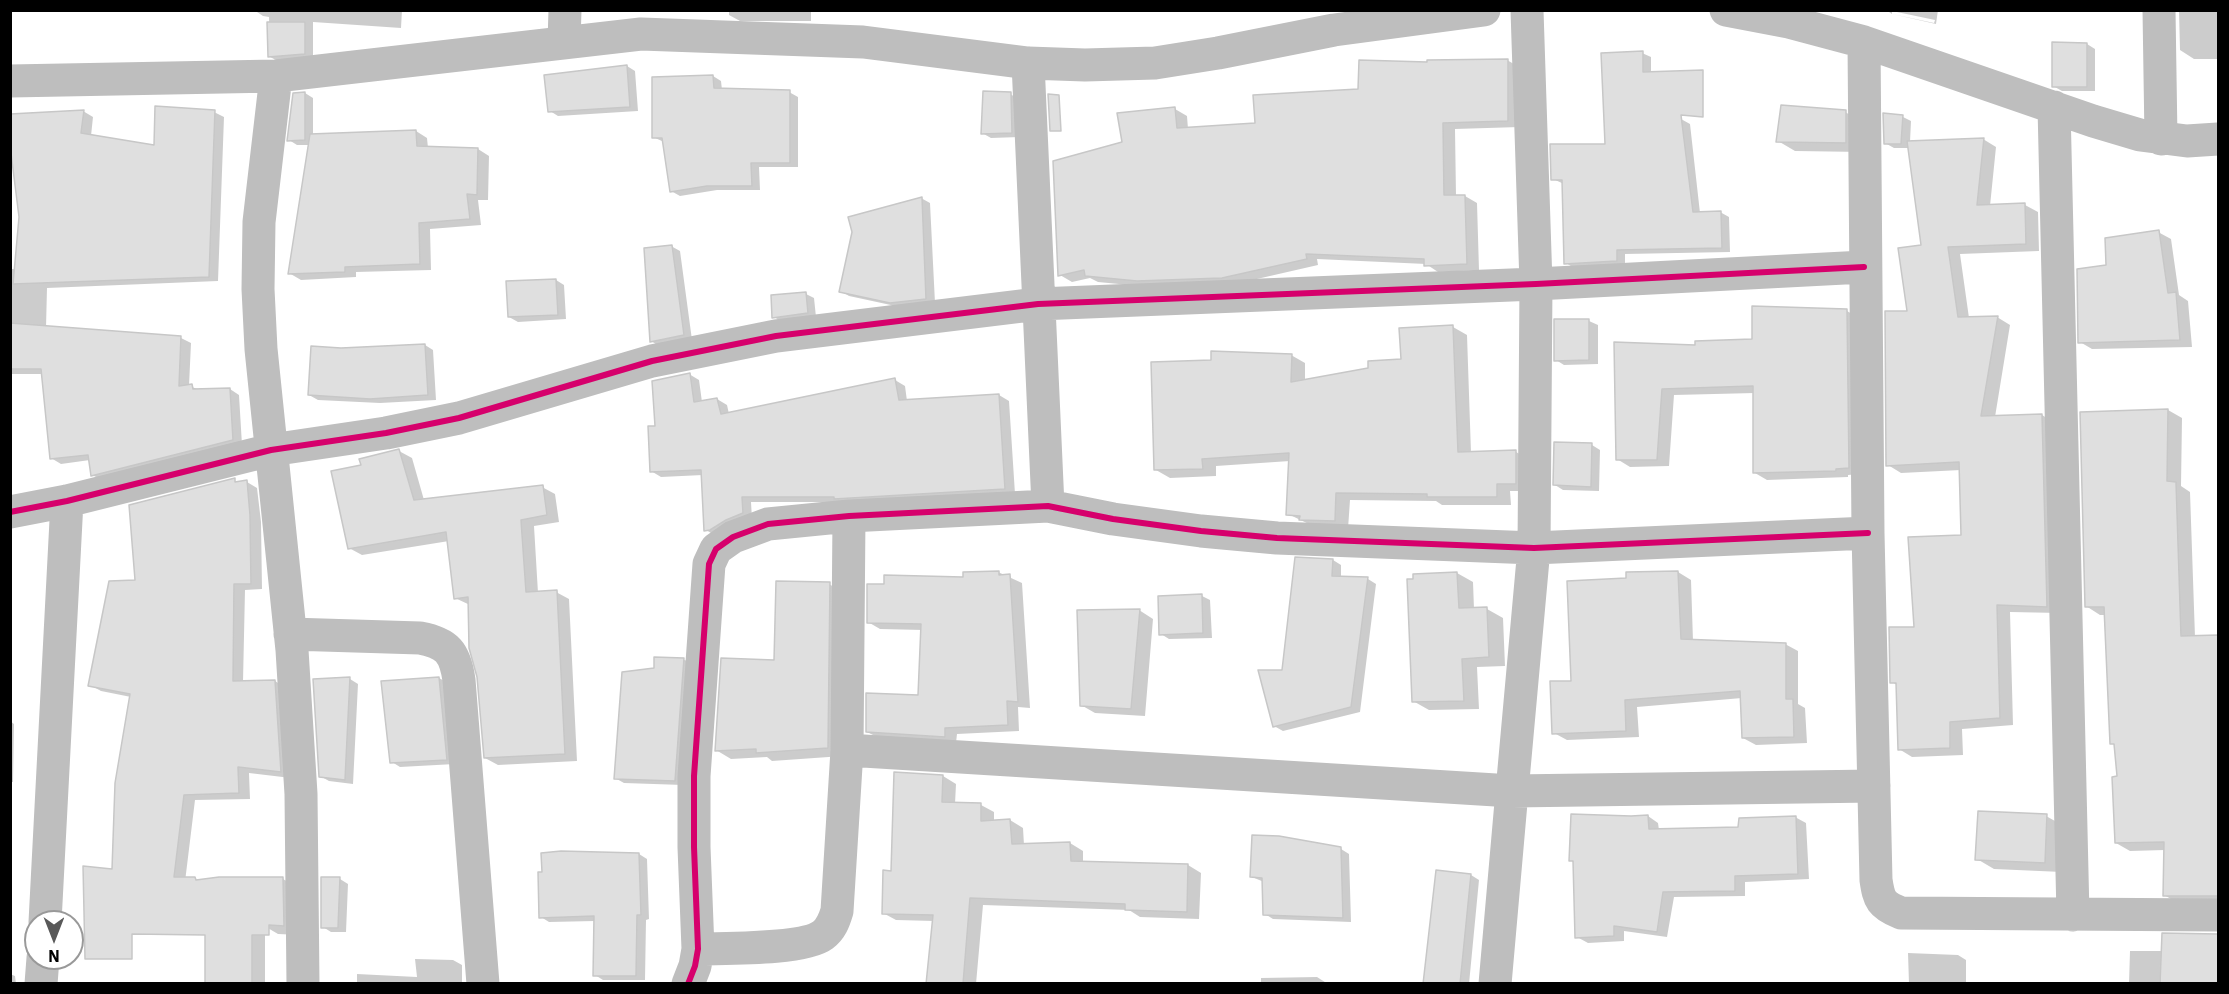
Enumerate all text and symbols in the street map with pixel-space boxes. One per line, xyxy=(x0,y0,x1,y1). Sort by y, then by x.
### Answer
north arrow xyxy=(24,910,84,970)
text: N xyxy=(48,946,60,966)

